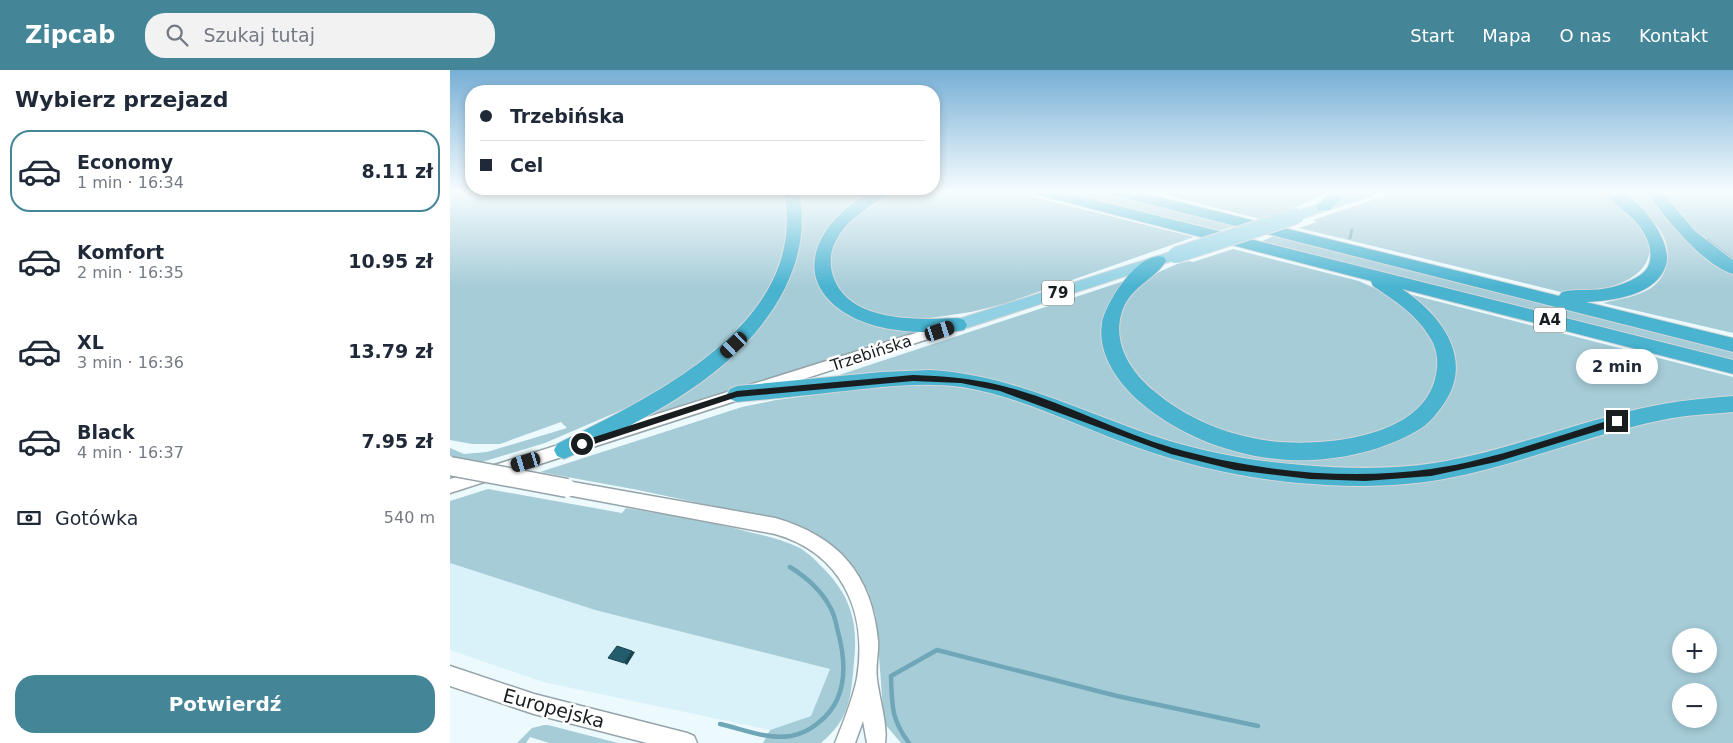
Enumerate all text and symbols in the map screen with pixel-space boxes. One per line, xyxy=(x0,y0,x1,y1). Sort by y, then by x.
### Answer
search box xyxy=(145,13,495,58)
text: Zipcab xyxy=(25,21,115,49)
icon: search xyxy=(163,21,191,49)
text: Szukaj tutaj xyxy=(203,24,315,46)
text: Start xyxy=(1410,25,1454,46)
text: Mapa xyxy=(1482,25,1531,46)
text: O nas xyxy=(1559,25,1611,46)
text: Kontakt xyxy=(1639,25,1708,46)
text: Wybierz przejazd xyxy=(15,87,228,112)
text: Trzebińska xyxy=(510,105,625,127)
icon: car xyxy=(17,149,62,194)
text: Economy xyxy=(77,151,173,173)
text: Cel xyxy=(510,154,543,176)
text: 8.11 zł xyxy=(361,160,433,182)
text: 1 min · 16:34 xyxy=(77,173,184,192)
icon: car xyxy=(17,239,62,284)
text: Komfort xyxy=(77,241,164,263)
text: 10.95 zł xyxy=(348,250,433,272)
text: 2 min · 16:35 xyxy=(77,263,184,282)
road number: 79 xyxy=(1042,280,1074,306)
road number: A4 xyxy=(1534,308,1566,332)
car xyxy=(923,319,956,343)
icon: car xyxy=(17,329,62,374)
car xyxy=(717,329,750,361)
text: XL xyxy=(77,331,104,353)
street label: Trzebińska xyxy=(827,331,914,375)
text: 13.79 zł xyxy=(348,340,433,362)
callout: 2 min xyxy=(1576,348,1658,384)
text: 3 min · 16:36 xyxy=(77,353,184,372)
text: 2 min xyxy=(1592,357,1642,376)
route end xyxy=(1606,410,1628,432)
icon: car xyxy=(17,419,62,464)
text: Black xyxy=(77,421,135,443)
text: 7.95 zł xyxy=(361,430,433,452)
route start xyxy=(571,433,593,455)
text: 4 min · 16:37 xyxy=(77,443,184,462)
car xyxy=(509,450,542,474)
icon: cash xyxy=(15,504,43,532)
text: Gotówka xyxy=(55,507,138,529)
text: 540 m xyxy=(384,508,435,527)
map controls xyxy=(1672,628,1717,728)
button: + xyxy=(1672,628,1717,673)
button: Potwierdź xyxy=(15,675,435,733)
button: − xyxy=(1672,683,1717,728)
street label: Europejska xyxy=(501,684,607,732)

